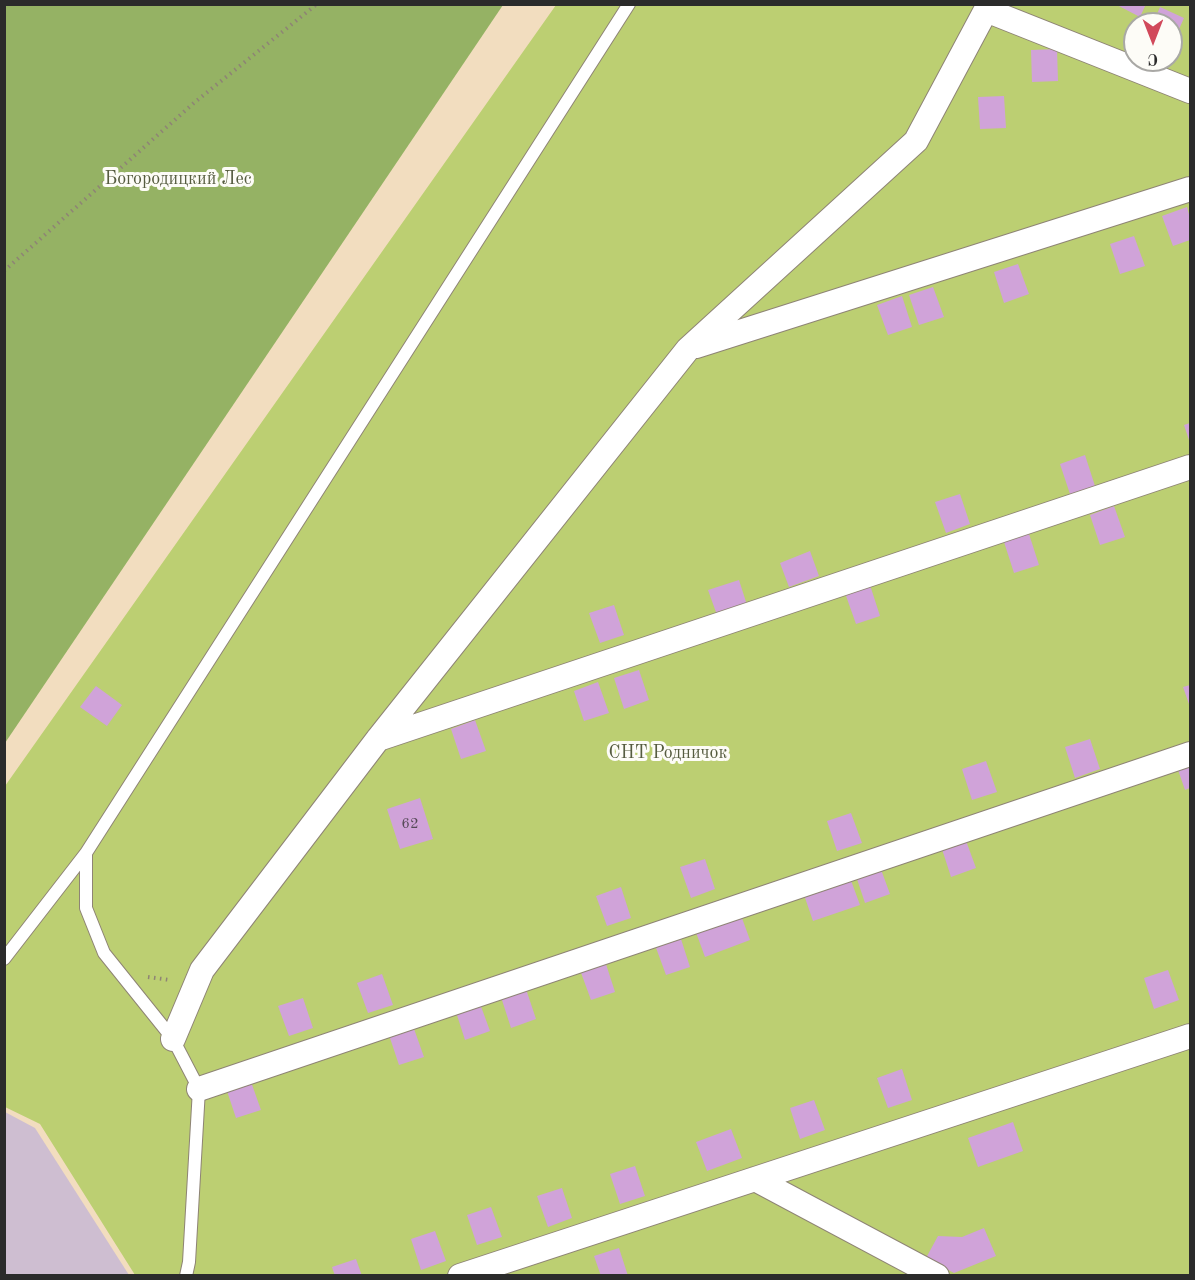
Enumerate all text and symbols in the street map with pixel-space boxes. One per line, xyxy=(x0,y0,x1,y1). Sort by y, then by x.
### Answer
north arrow xyxy=(1123,12,1183,72)
text: С xyxy=(1148,50,1158,66)
park label: Богородицкий Лес xyxy=(104,168,252,190)
park label: СНТ Родничок xyxy=(608,742,728,764)
house number: 62 xyxy=(401,815,419,833)

